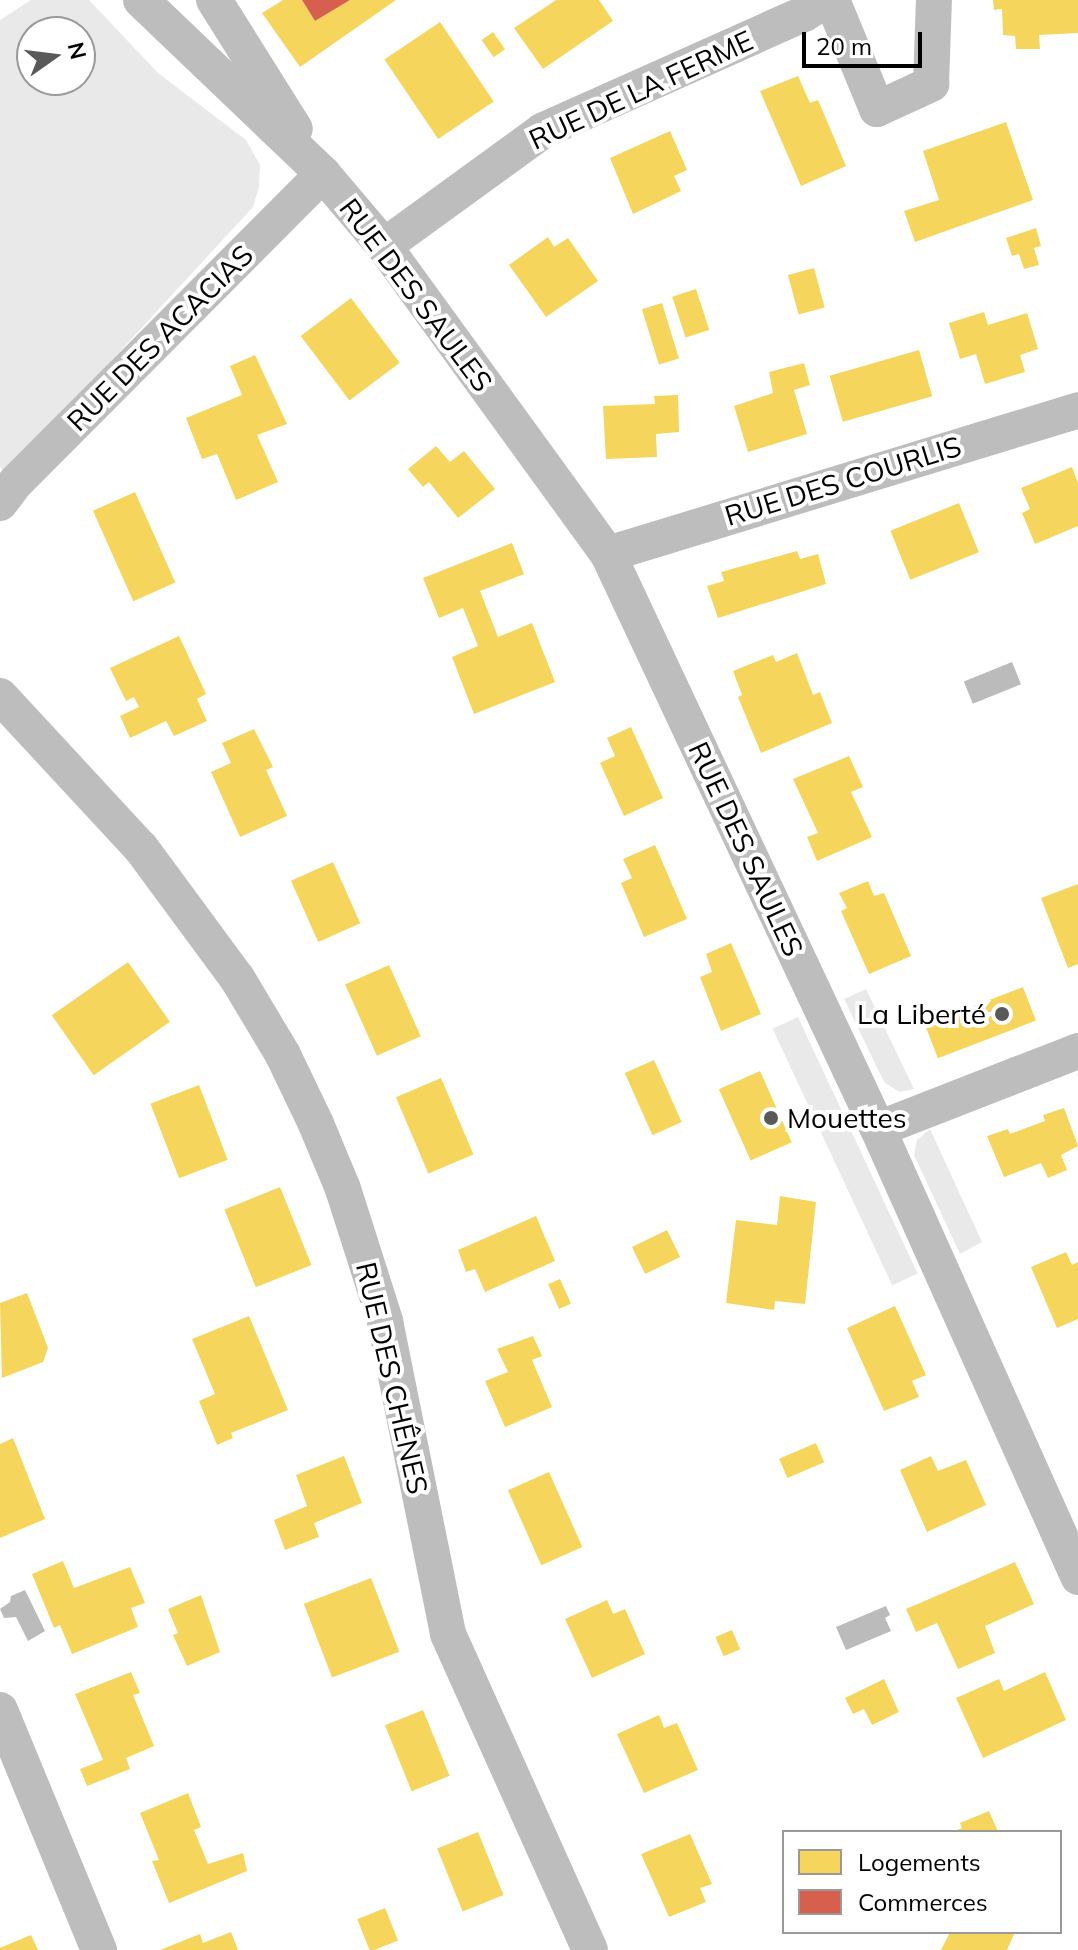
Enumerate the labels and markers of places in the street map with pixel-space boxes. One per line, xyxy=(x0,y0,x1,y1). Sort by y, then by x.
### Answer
place label: La Liberté xyxy=(857,997,986,1031)
marker: La Liberté xyxy=(993,1005,1011,1023)
place label: Mouettes xyxy=(787,1101,907,1135)
marker: Mouettes xyxy=(762,1109,780,1127)

